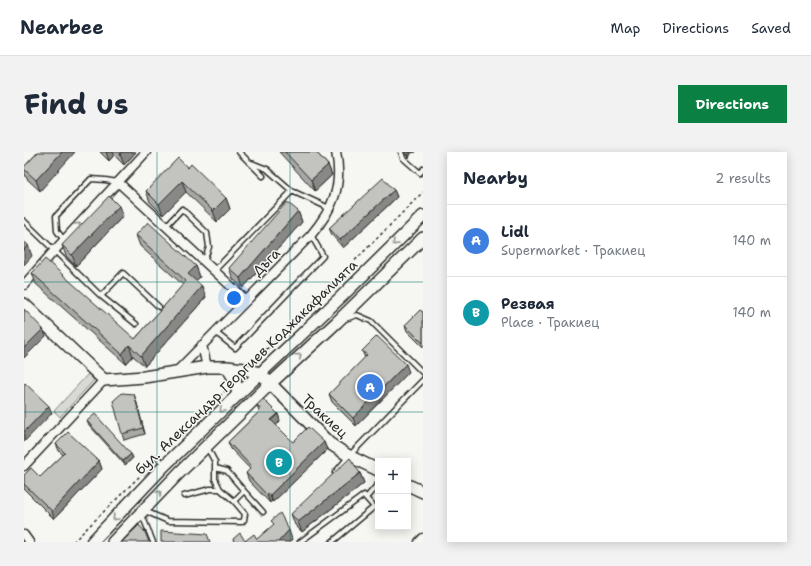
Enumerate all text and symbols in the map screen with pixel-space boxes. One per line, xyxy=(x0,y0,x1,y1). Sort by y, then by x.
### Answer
text: Nearbee xyxy=(20,15,104,40)
text: Map xyxy=(611,19,641,37)
text: Directions xyxy=(663,19,729,37)
text: Saved xyxy=(751,19,791,37)
text: Find us xyxy=(24,85,129,123)
button: Directions xyxy=(678,85,787,123)
text: Nearby xyxy=(463,167,528,189)
text: 2 results xyxy=(715,170,771,187)
one-way arrow xyxy=(73,222,81,230)
text: Lidl xyxy=(501,222,529,242)
text: A xyxy=(471,232,481,249)
text: 140 m xyxy=(732,232,771,249)
one-way arrow xyxy=(392,238,400,246)
text: Supermarket · Тракиец xyxy=(501,242,645,259)
street label: Дъга xyxy=(248,244,284,280)
street label: бул. Александър Георгиев Коджакафалията xyxy=(131,255,361,478)
your location xyxy=(224,288,244,308)
text: Резвая xyxy=(501,294,555,314)
text: B xyxy=(472,304,480,321)
text: 140 m xyxy=(732,304,771,321)
text: Place · Тракиец xyxy=(501,314,599,331)
one-way arrow xyxy=(295,354,302,361)
pin: A xyxy=(357,372,383,402)
street label: Тракиец xyxy=(298,390,352,442)
one-way arrow xyxy=(219,405,227,413)
pin: B xyxy=(266,447,292,477)
map controls xyxy=(375,458,411,530)
button: + xyxy=(375,458,411,494)
one-way arrow xyxy=(154,490,162,498)
button: − xyxy=(375,494,411,530)
one-way arrow xyxy=(112,513,120,521)

